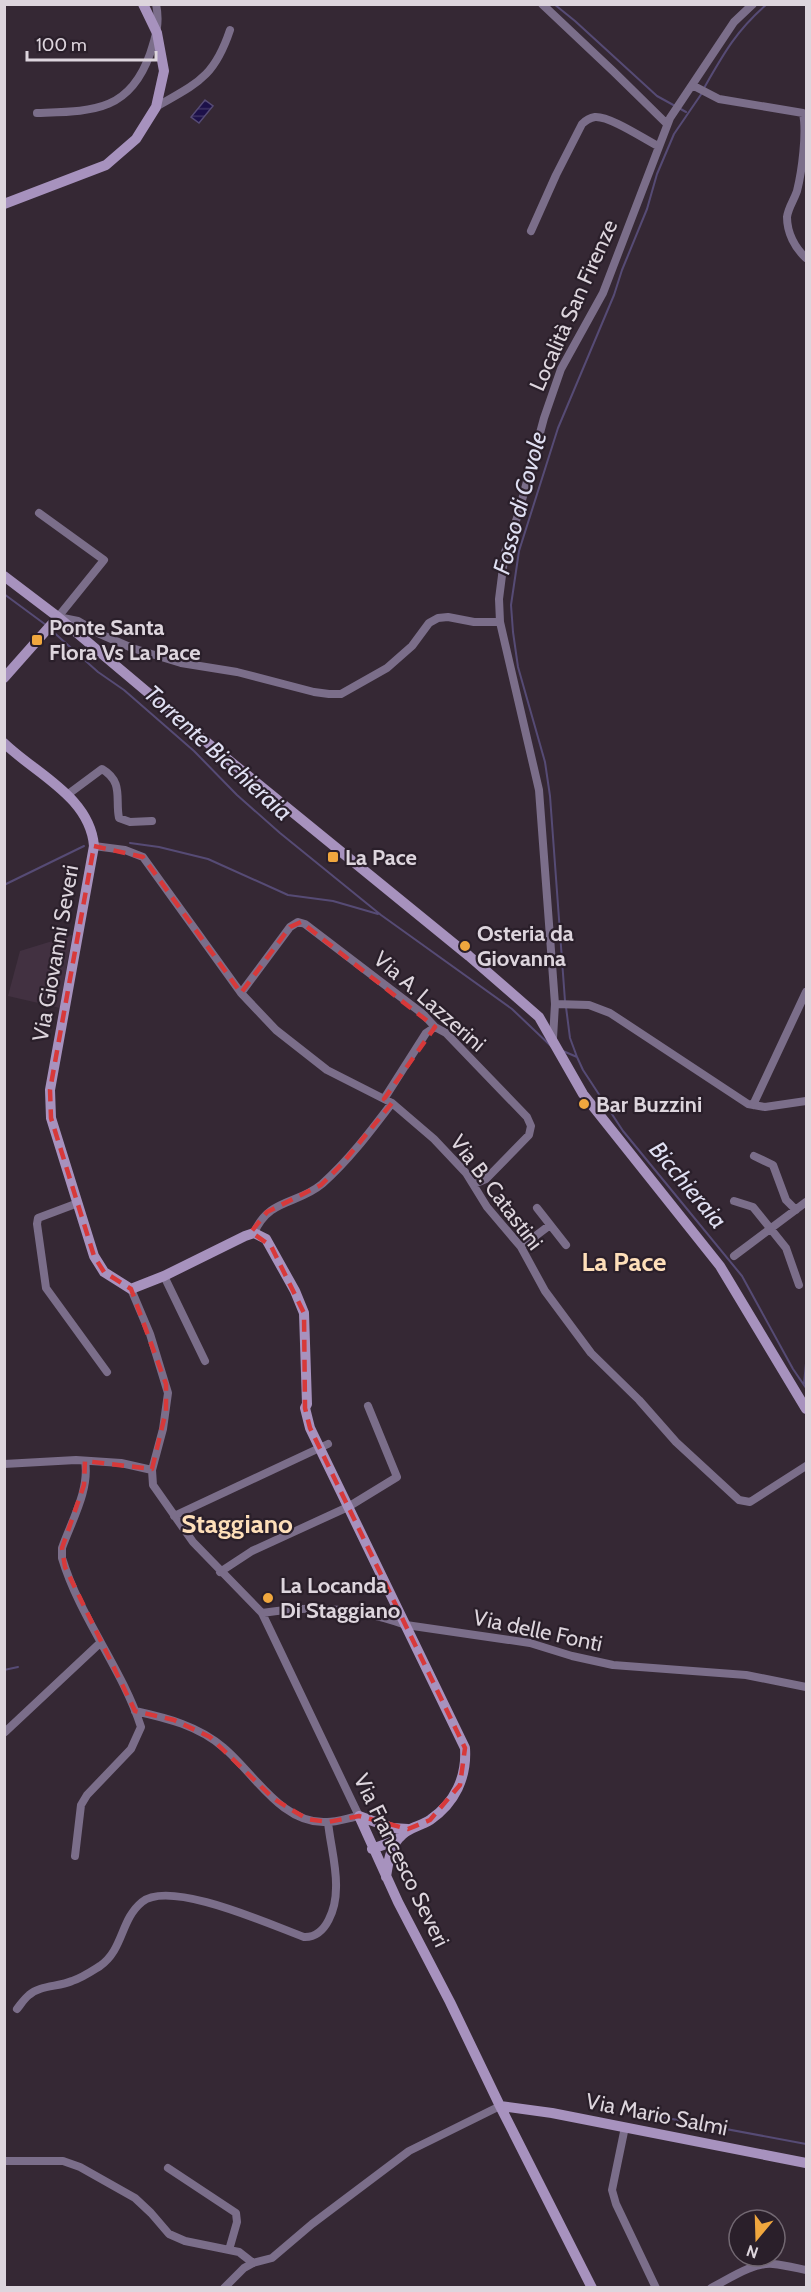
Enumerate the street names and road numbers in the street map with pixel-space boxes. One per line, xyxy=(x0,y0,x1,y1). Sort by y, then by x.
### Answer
street label: Località San Firenze xyxy=(524,215,623,395)
street label: Via Giovanni Severi xyxy=(27,863,84,1043)
street label: Via A. Lazzerini xyxy=(368,945,491,1057)
street label: Via B. Catastini xyxy=(445,1129,549,1255)
street label: Via delle Fonti xyxy=(471,1604,605,1657)
street label: Via Francesco Severi xyxy=(348,1769,455,1951)
street label: Via Mario Salmi xyxy=(584,2087,730,2141)

